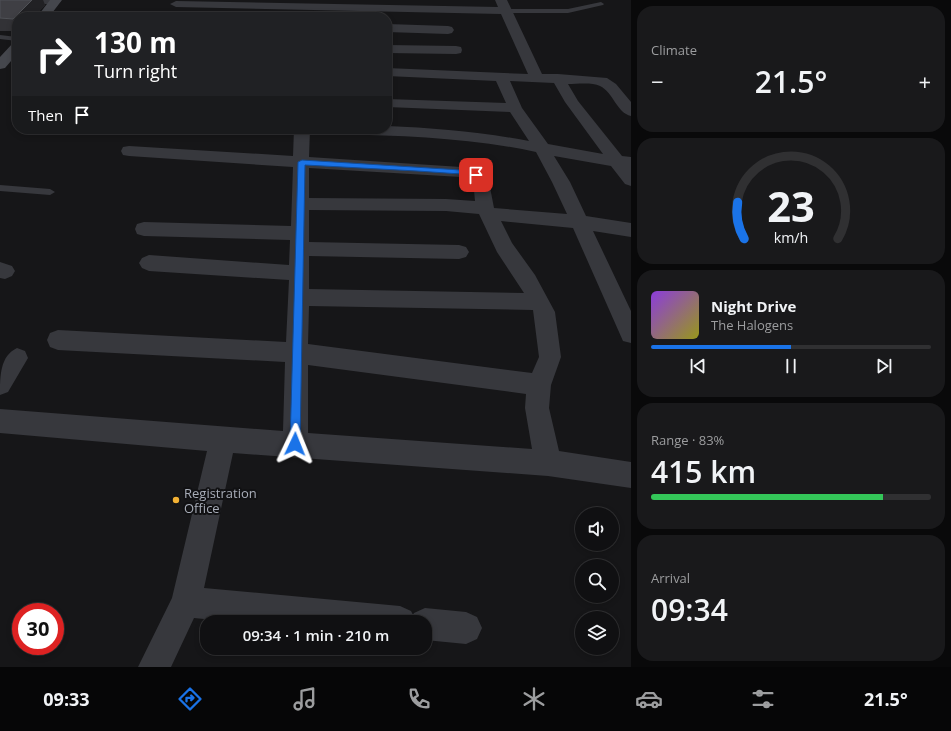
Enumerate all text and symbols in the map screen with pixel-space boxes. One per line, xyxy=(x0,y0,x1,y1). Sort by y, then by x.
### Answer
text: 130 m xyxy=(94,23,177,61)
icon: right xyxy=(28,28,80,80)
text: Climate xyxy=(651,41,697,59)
text: Turn right xyxy=(94,59,177,83)
text: 21.5° xyxy=(755,61,827,102)
text: − xyxy=(651,66,664,96)
text: + xyxy=(918,66,931,96)
icon: arrive xyxy=(71,104,93,126)
text: Then xyxy=(28,105,63,125)
pin xyxy=(459,158,493,192)
icon: arrive xyxy=(465,164,487,186)
text: 23 xyxy=(767,178,815,234)
text: km/h xyxy=(774,228,808,247)
text: Night Drive xyxy=(711,296,796,316)
text: The Halogens xyxy=(711,316,793,334)
icon: previous xyxy=(687,355,709,377)
icon: pause xyxy=(780,355,802,377)
icon: next xyxy=(873,355,895,377)
position arrow xyxy=(274,423,316,465)
text: Range · 83% xyxy=(651,431,724,449)
text: 415 km xyxy=(651,451,756,492)
place label: Registration Office xyxy=(184,484,257,517)
marker: Registration Office xyxy=(171,495,181,505)
map controls xyxy=(575,507,619,655)
button: sound xyxy=(575,507,619,551)
button: search xyxy=(575,559,619,603)
text: Arrival xyxy=(651,569,690,587)
text: 09:34 xyxy=(651,589,728,630)
speed limit sign: 30 xyxy=(12,603,64,655)
button: layers xyxy=(575,611,619,655)
text: 09:34 · 1 min · 210 m xyxy=(243,625,389,645)
icon: directions xyxy=(176,685,204,713)
icon: music xyxy=(291,685,319,713)
icon: phone xyxy=(405,685,433,713)
icon: climate xyxy=(520,685,548,713)
icon: car xyxy=(635,685,663,713)
icon: filters xyxy=(749,685,777,713)
text: 09:33 xyxy=(43,687,90,711)
text: 21.5° xyxy=(864,687,908,711)

